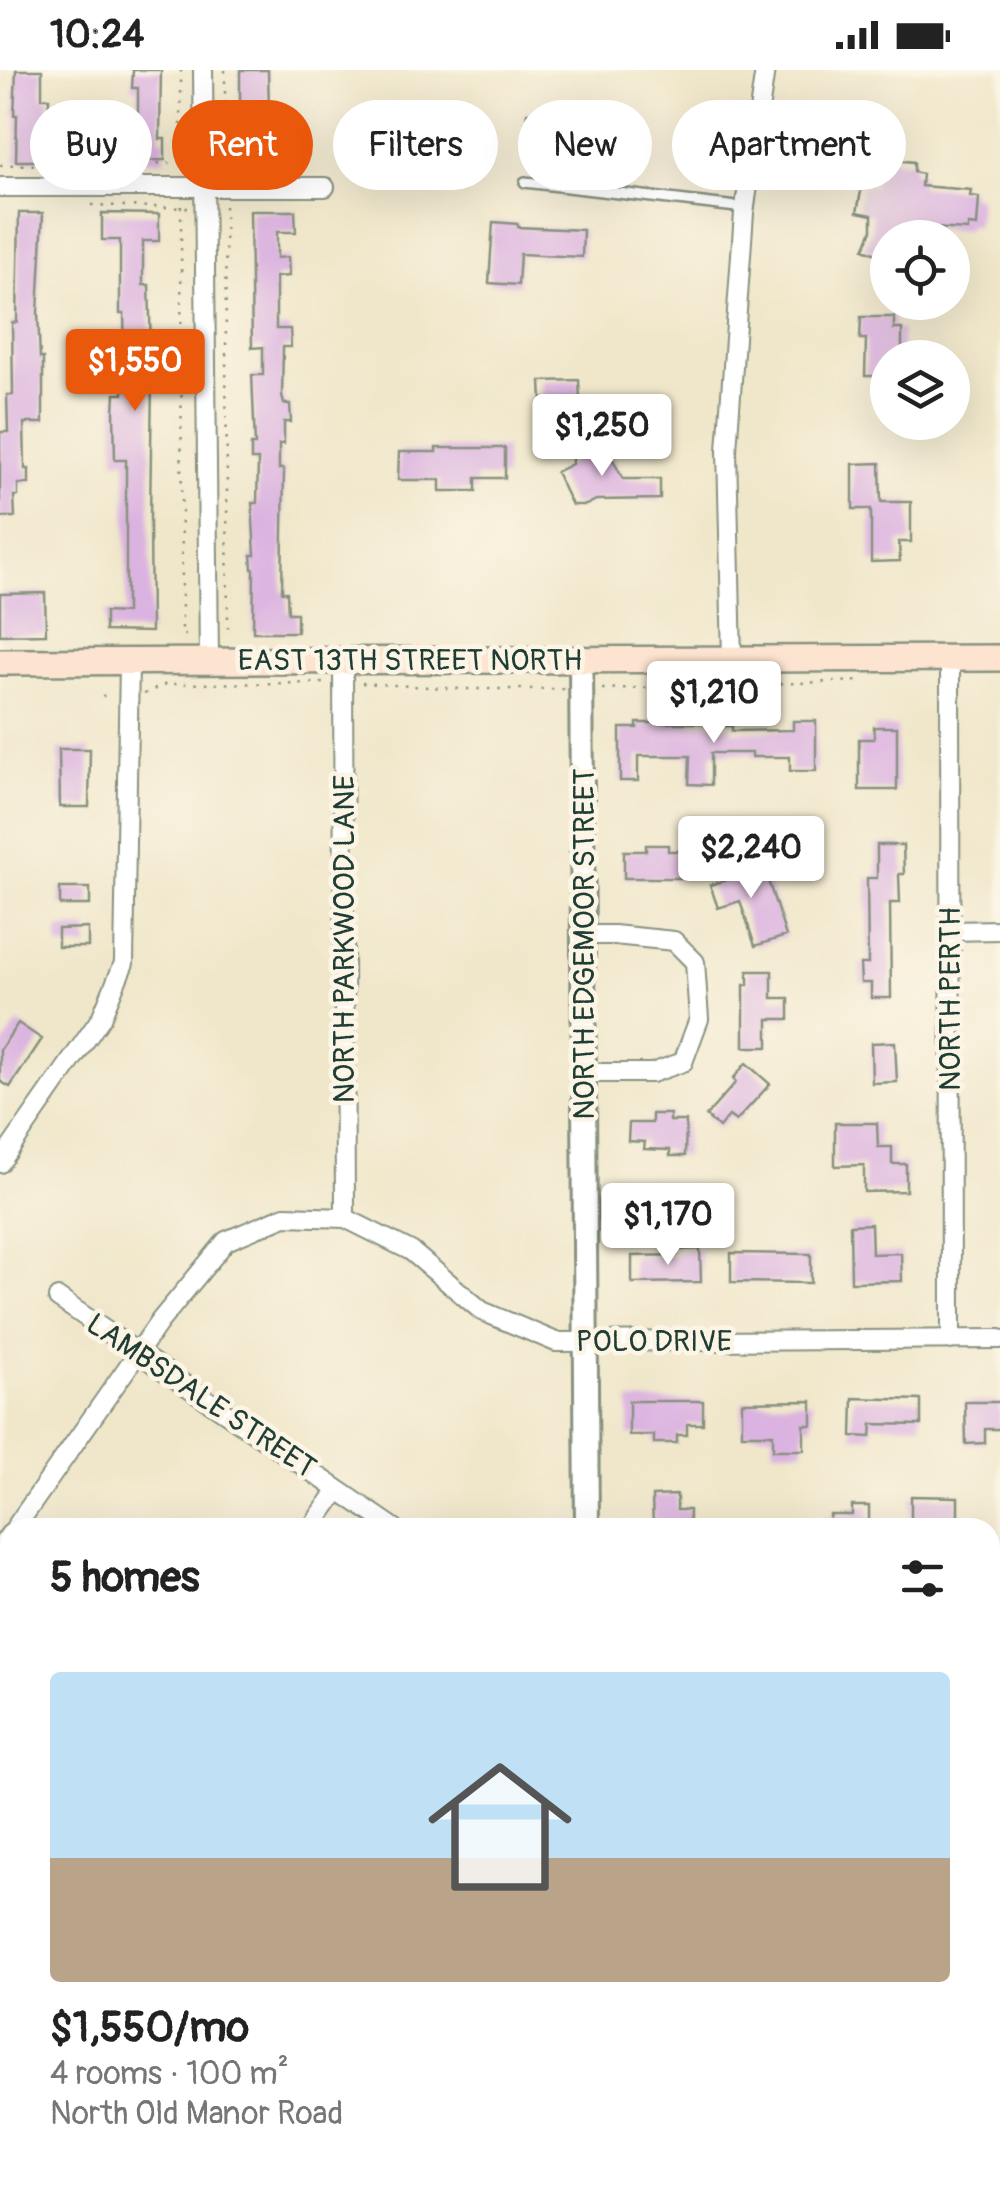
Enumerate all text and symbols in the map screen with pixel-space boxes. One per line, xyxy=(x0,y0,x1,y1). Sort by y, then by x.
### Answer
text: 10:24 xyxy=(50,11,144,59)
chip: Buy xyxy=(30,100,152,190)
chip: Rent xyxy=(172,100,313,190)
chip: Filters xyxy=(333,100,498,190)
chip: New xyxy=(518,100,652,190)
chip: Apartment xyxy=(672,100,906,190)
map controls xyxy=(870,220,970,440)
button: locate xyxy=(870,220,970,320)
pin: $1,550 xyxy=(54,329,216,414)
button: layers xyxy=(870,340,970,440)
text: $1,550 xyxy=(88,341,182,381)
pin: $1,250 xyxy=(521,394,683,479)
text: $1,250 xyxy=(554,406,650,446)
street label: EAST 13TH STREET NORTH xyxy=(238,642,582,679)
pin: $1,210 xyxy=(633,661,795,746)
text: $1,210 xyxy=(669,673,759,713)
street label: NORTH EDGEMOOR STREET xyxy=(566,768,603,1120)
street label: NORTH PARKWOOD LANE xyxy=(326,775,363,1103)
pin: $2,240 xyxy=(670,816,832,901)
text: $2,240 xyxy=(700,828,802,868)
street label: NORTH PERTH xyxy=(932,907,969,1091)
pin: $1,170 xyxy=(587,1183,749,1268)
text: $1,170 xyxy=(623,1195,713,1235)
street label: LAMBSDALE STREET xyxy=(79,1305,323,1487)
street label: POLO DRIVE xyxy=(576,1323,732,1360)
icon: filters xyxy=(895,1551,950,1606)
text: 5 homes xyxy=(50,1552,200,1604)
icon: home xyxy=(410,1737,590,1917)
text: $1,550/mo xyxy=(50,2002,249,2054)
text: 4 rooms · 100 m² xyxy=(50,2054,289,2094)
text: North Old Manor Road xyxy=(50,2094,343,2134)

